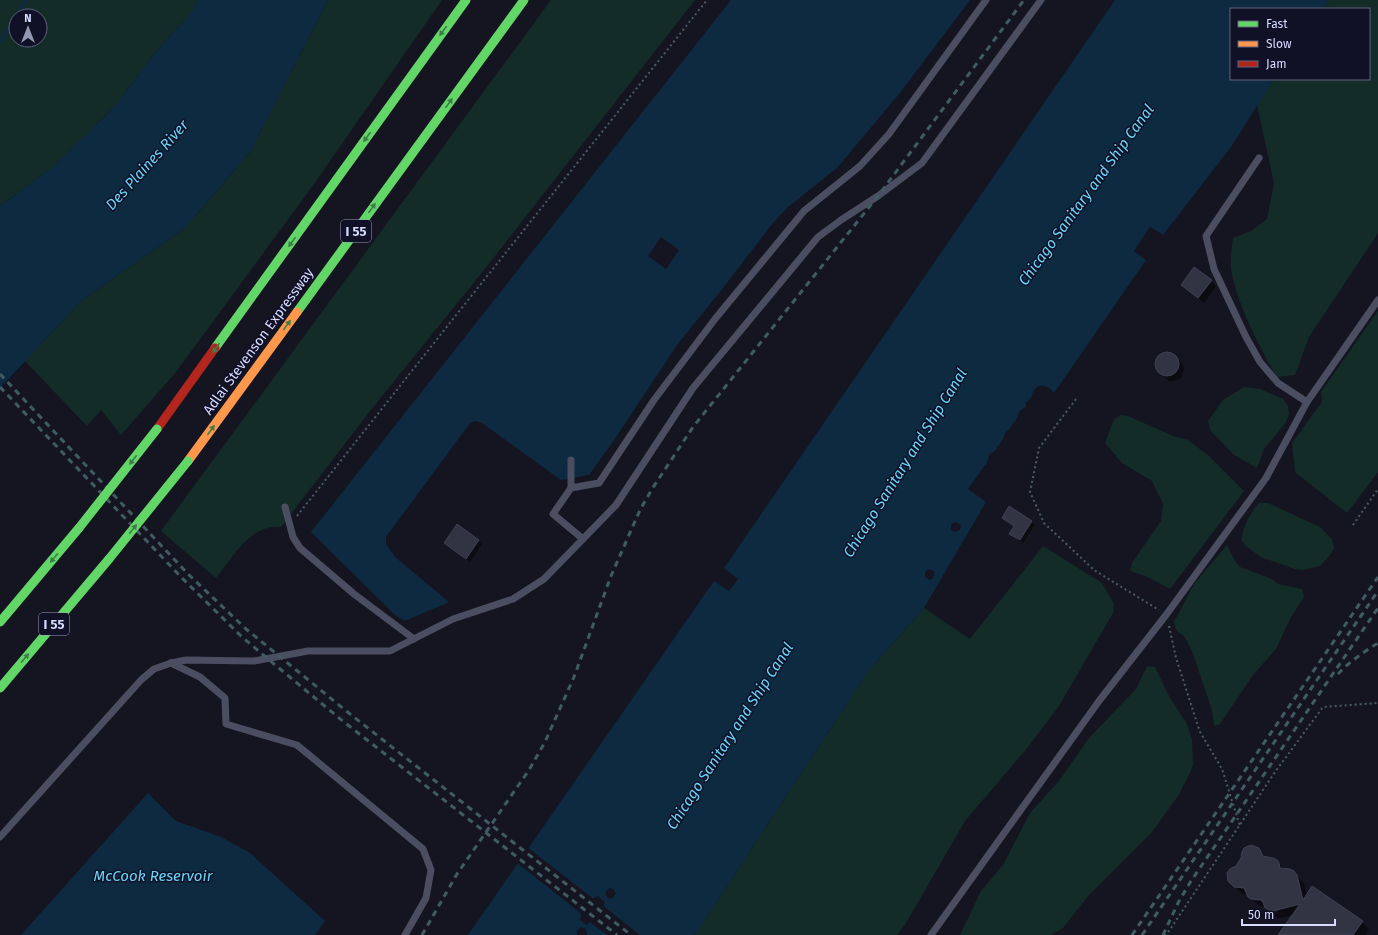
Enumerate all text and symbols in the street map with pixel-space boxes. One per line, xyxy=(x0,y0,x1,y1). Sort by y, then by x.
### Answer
north arrow xyxy=(8,8,48,48)
legend xyxy=(1230,8,1370,80)
text: N xyxy=(24,12,32,25)
text: Fast xyxy=(1266,17,1288,31)
one-way arrow xyxy=(439,26,447,37)
text: Slow xyxy=(1266,37,1292,51)
text: Jam xyxy=(1266,57,1286,71)
one-way arrow xyxy=(445,98,453,109)
water label: Chicago Sanitary and Ship Canal xyxy=(1014,101,1158,289)
water label: Des Plaines River xyxy=(102,115,193,214)
one-way arrow xyxy=(363,132,371,142)
one-way arrow xyxy=(368,203,377,214)
road number: I 55 xyxy=(341,220,371,242)
one-way arrow xyxy=(287,237,296,248)
street label: Adlai Stevenson Expressway xyxy=(199,265,317,418)
one-way arrow xyxy=(283,319,292,330)
one-way arrow xyxy=(212,343,220,353)
water label: Chicago Sanitary and Ship Canal xyxy=(839,365,971,561)
one-way arrow xyxy=(207,424,215,435)
one-way arrow xyxy=(129,454,137,465)
one-way arrow xyxy=(129,524,138,535)
one-way arrow xyxy=(49,553,58,563)
road number: I 55 xyxy=(39,613,69,635)
water label: Chicago Sanitary and Ship Canal xyxy=(663,639,797,833)
one-way arrow xyxy=(21,653,30,664)
water label: McCook Reservoir xyxy=(94,867,214,885)
scale bar xyxy=(1242,901,1335,927)
text: 50 m xyxy=(1248,908,1274,922)

